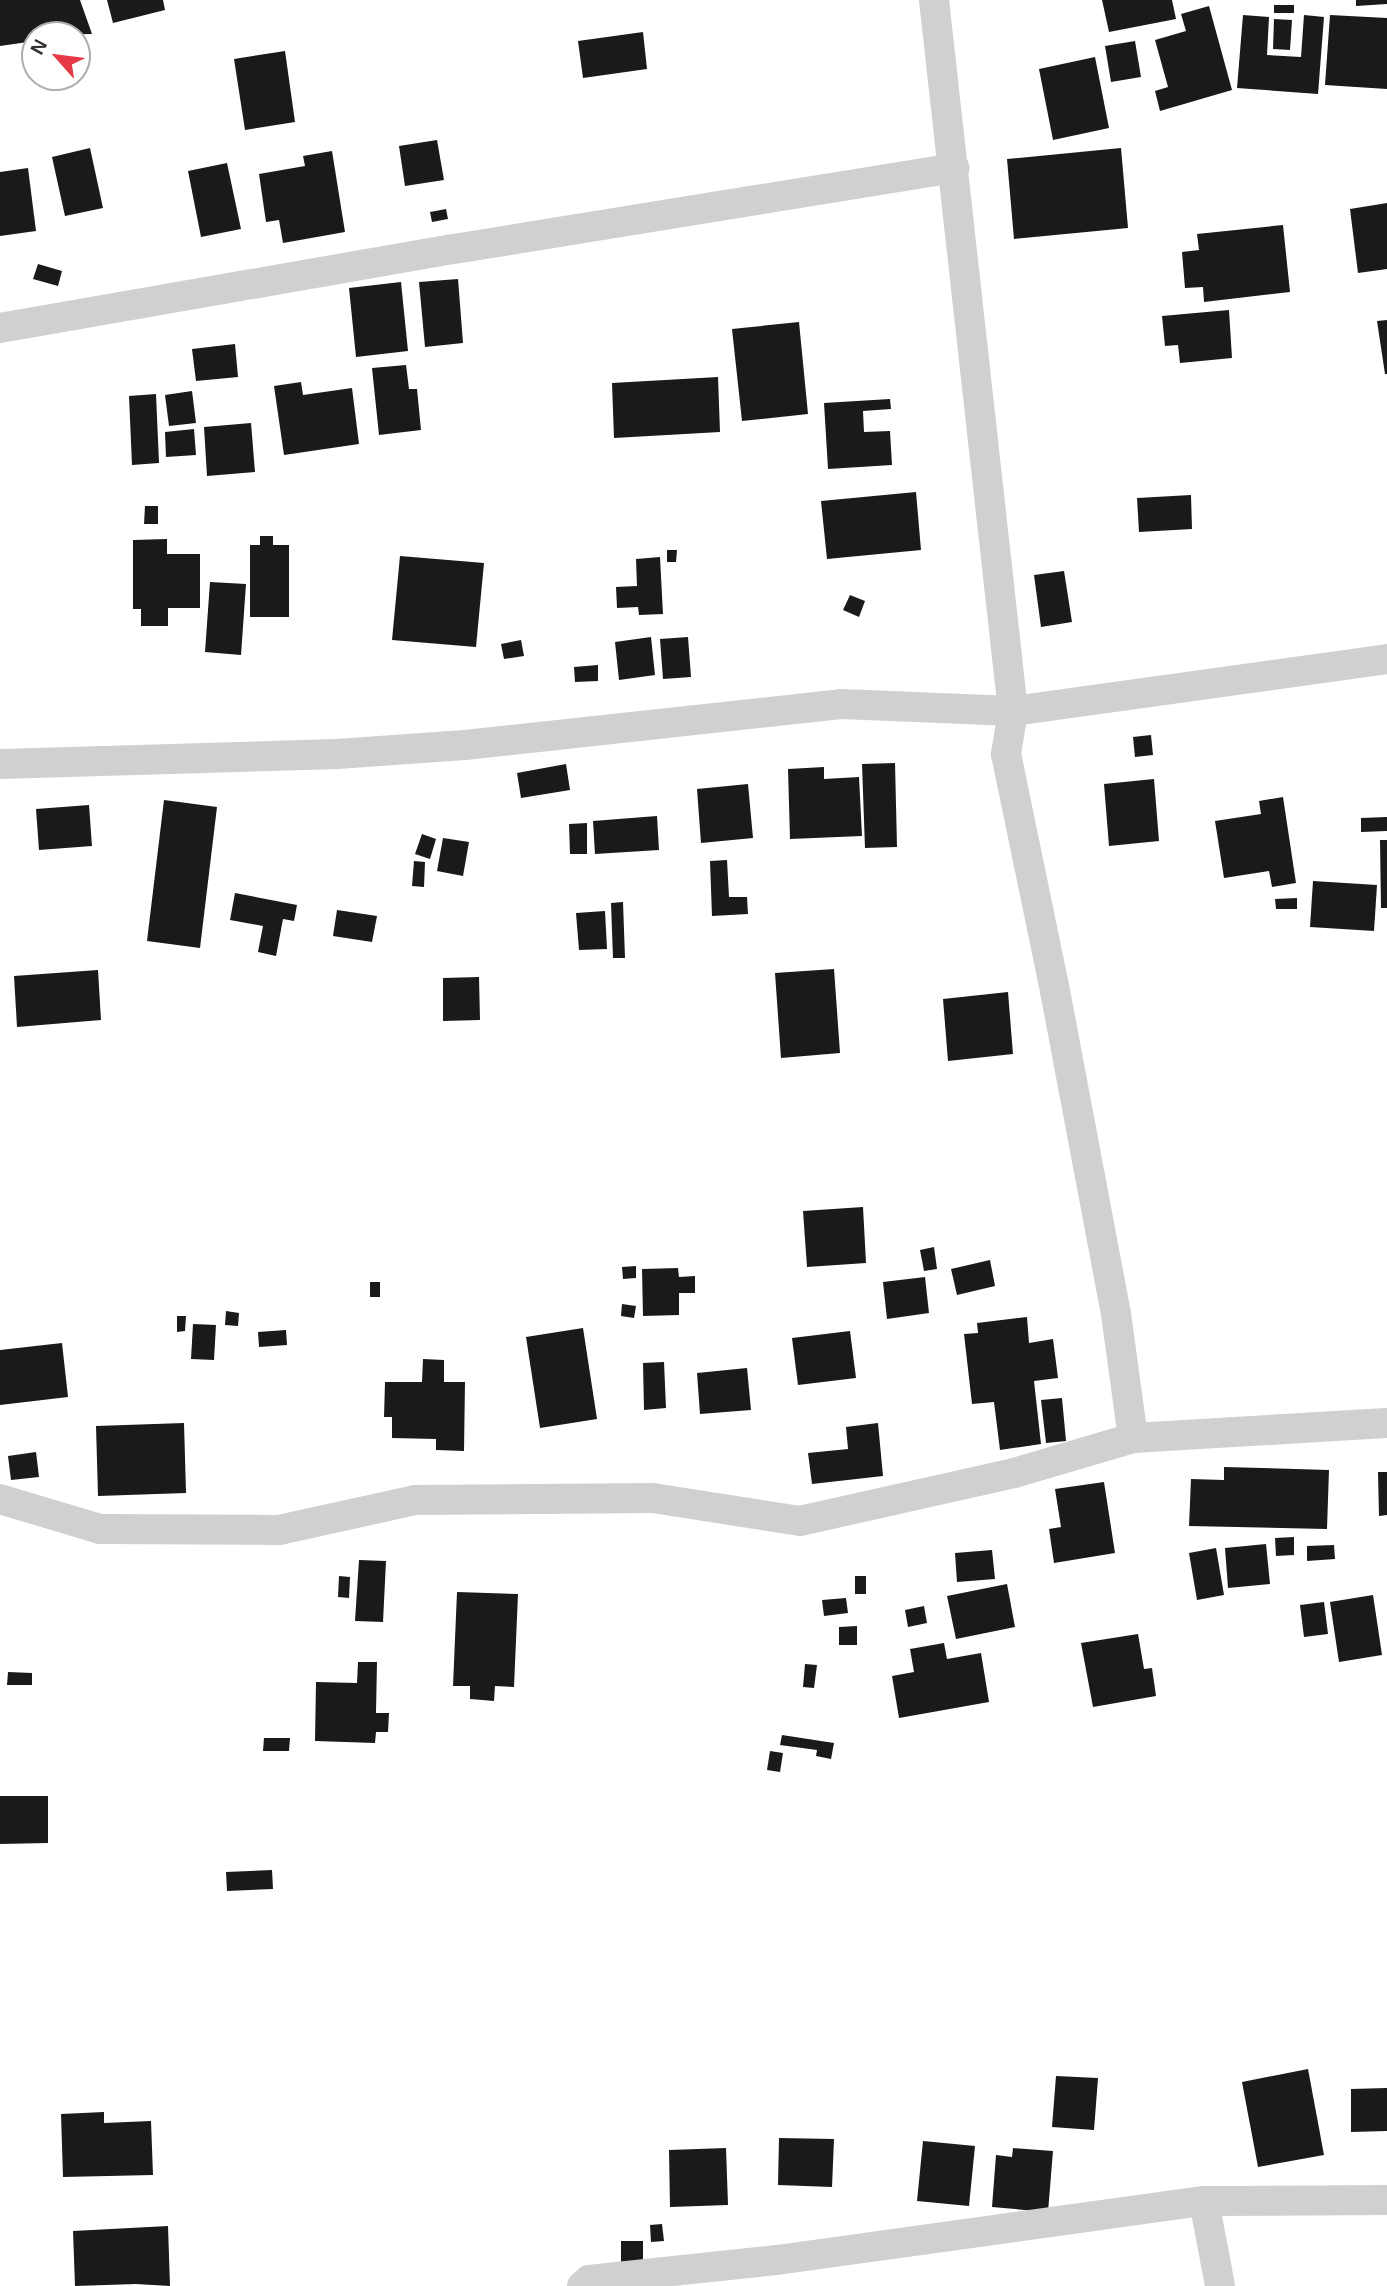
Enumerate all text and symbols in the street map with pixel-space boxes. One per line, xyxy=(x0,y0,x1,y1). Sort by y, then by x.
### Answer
north arrow xyxy=(21,21,91,91)
text: N xyxy=(26,36,51,58)

